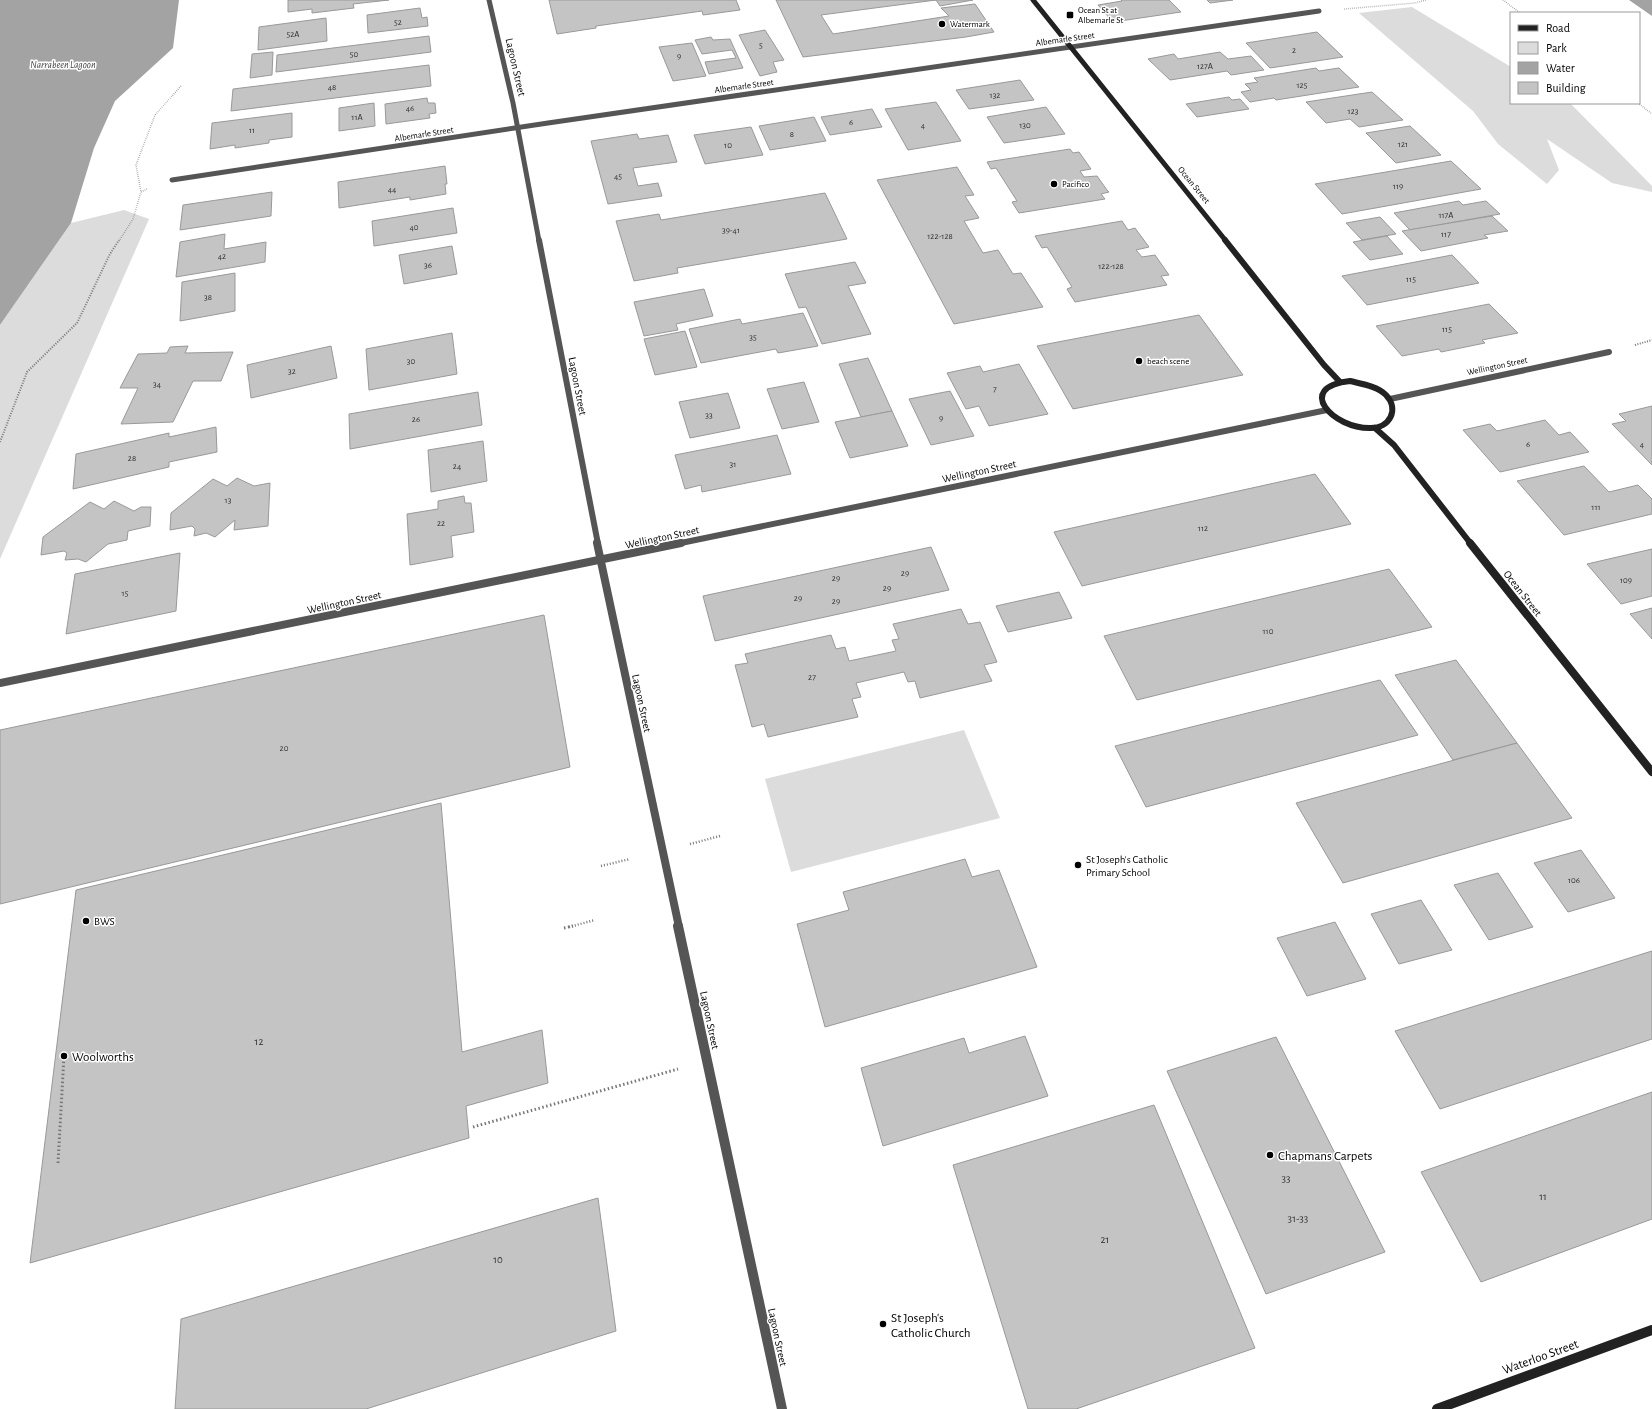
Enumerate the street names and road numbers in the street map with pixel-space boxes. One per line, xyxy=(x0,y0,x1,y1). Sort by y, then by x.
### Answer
street label: Albemarle Street xyxy=(1035,31,1095,48)
street label: Lagoon Street xyxy=(504,37,528,98)
street label: Albemarle Street xyxy=(714,78,774,95)
street label: Albemarle Street xyxy=(394,125,454,144)
street label: Ocean Street xyxy=(1176,165,1211,206)
street label: Lagoon Street xyxy=(566,356,589,417)
street label: Wellington Street xyxy=(1466,356,1528,377)
street label: Wellington Street xyxy=(941,458,1018,485)
street label: Wellington Street xyxy=(624,524,701,551)
street label: Ocean Street xyxy=(1501,568,1544,619)
street label: Wellington Street xyxy=(306,589,383,616)
street label: Lagoon Street xyxy=(630,673,653,734)
street label: Lagoon Street xyxy=(698,990,721,1051)
street label: Lagoon Street xyxy=(766,1307,789,1368)
street label: Waterloo Street xyxy=(1501,1338,1580,1377)

